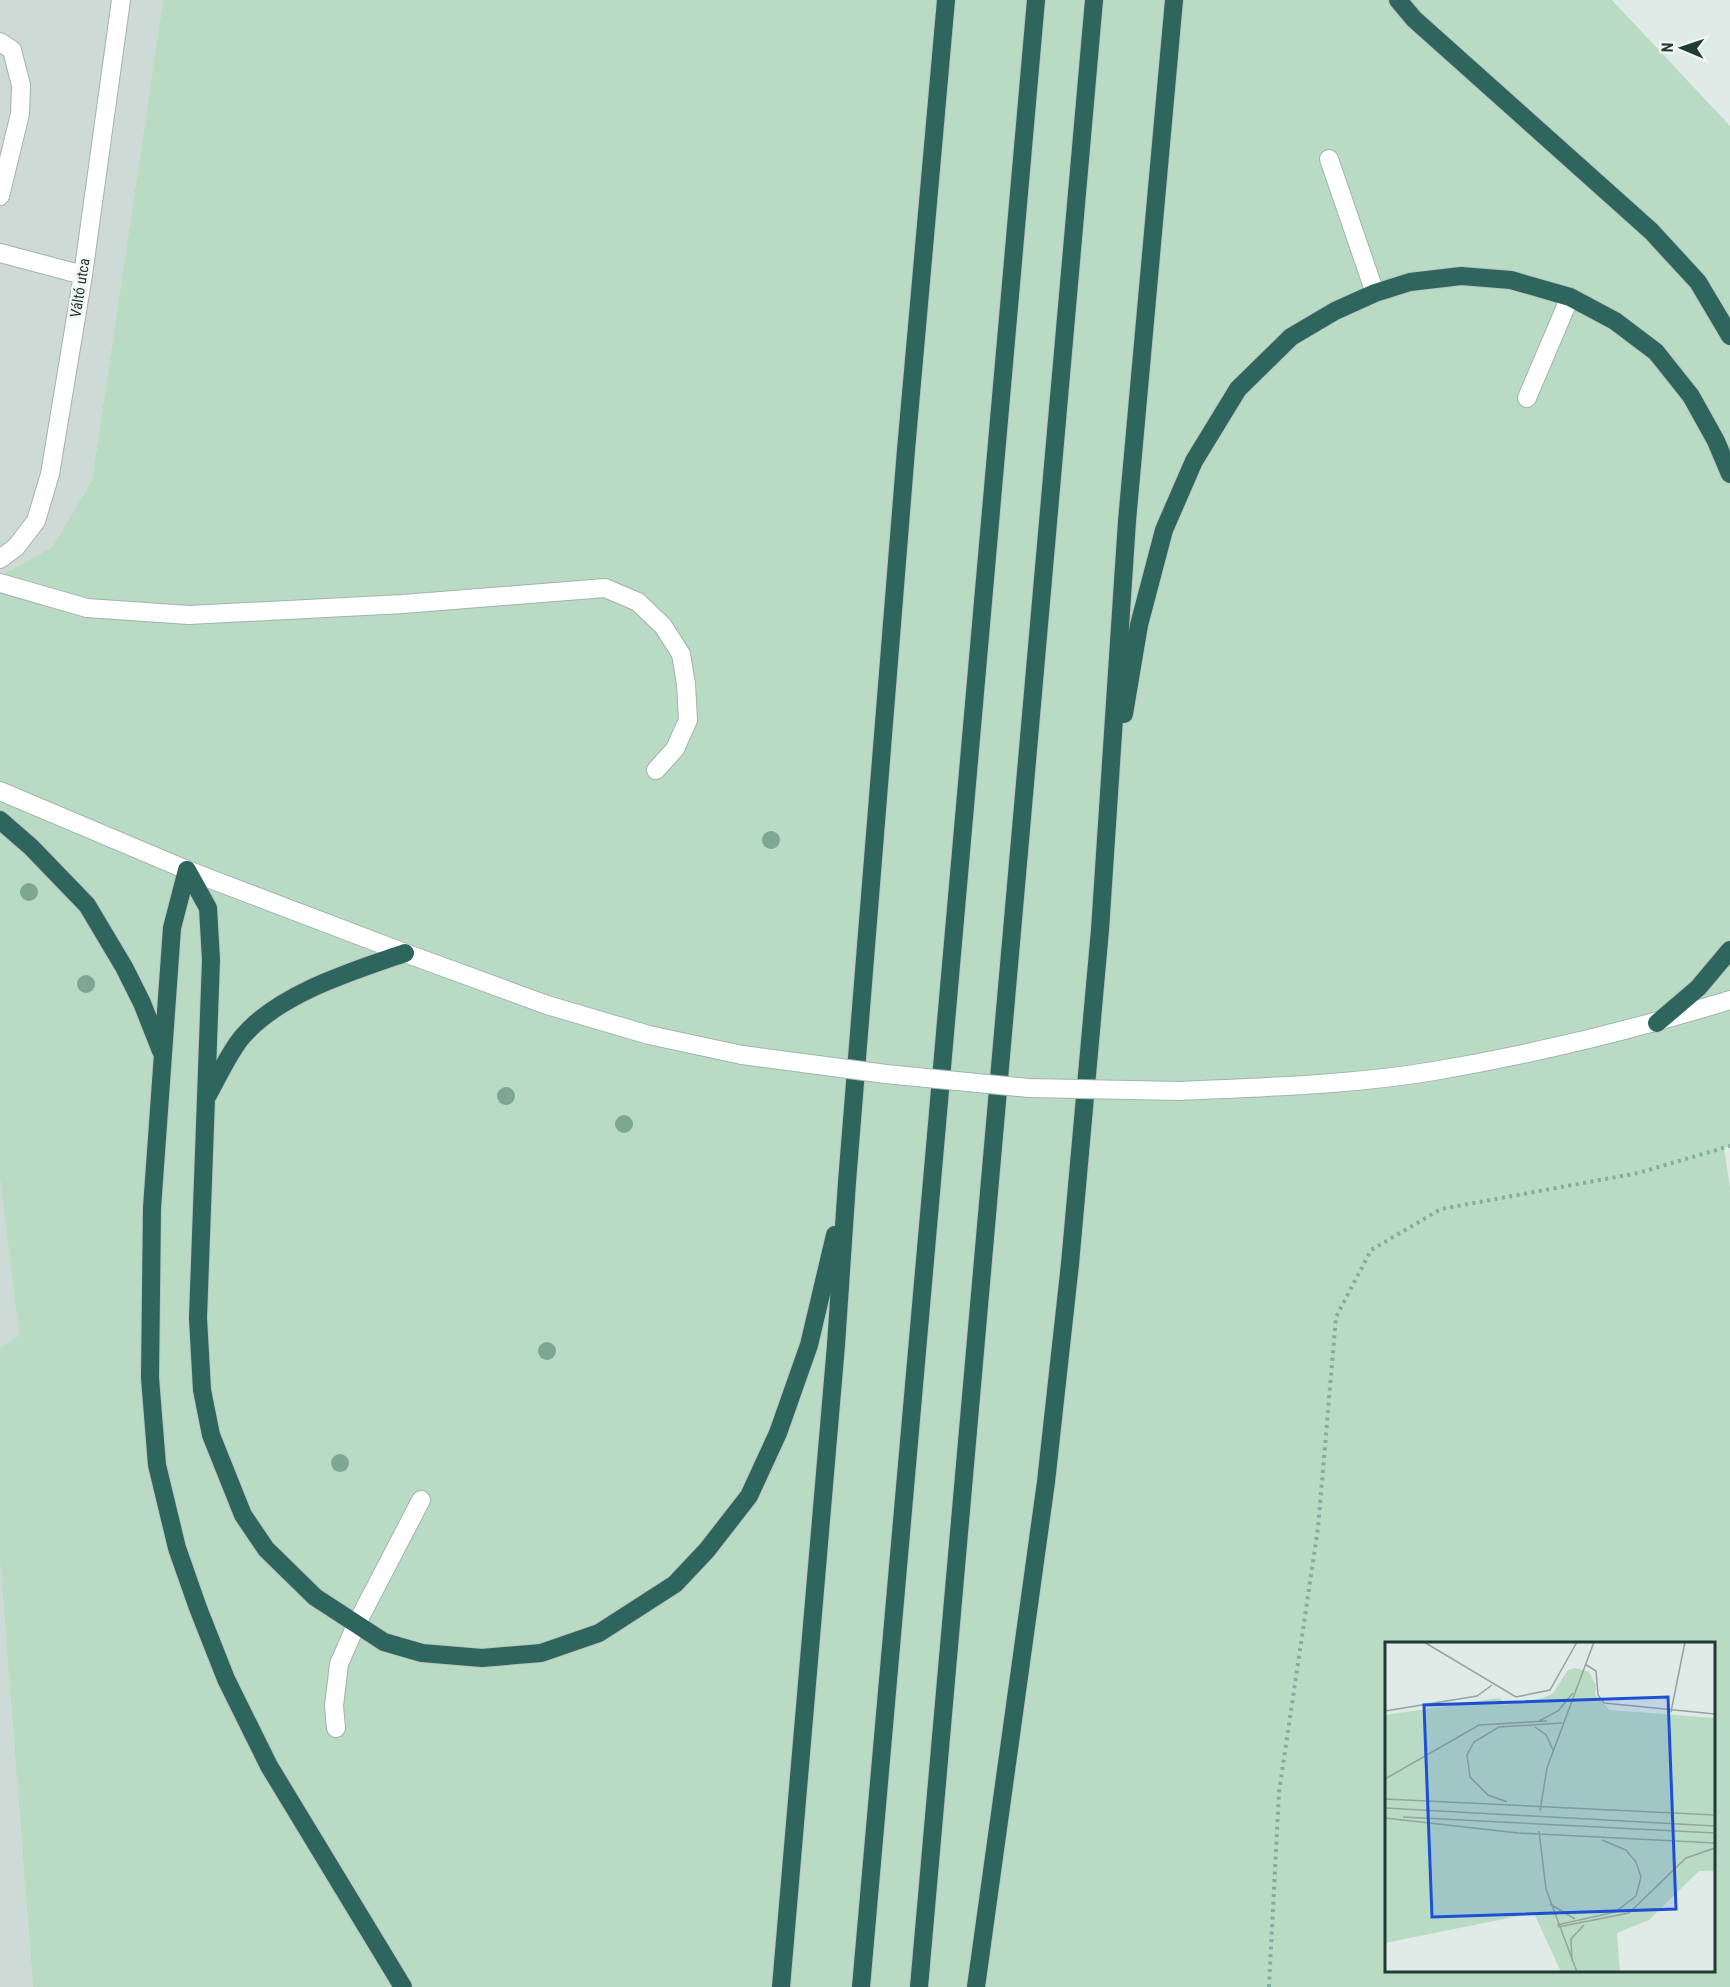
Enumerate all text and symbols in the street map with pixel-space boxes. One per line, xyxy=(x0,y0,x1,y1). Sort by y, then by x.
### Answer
north arrow xyxy=(1652,18,1712,78)
text: N xyxy=(1658,42,1677,53)
street label: Váltó utca xyxy=(66,257,94,319)
inset map xyxy=(1385,1642,1715,1972)

